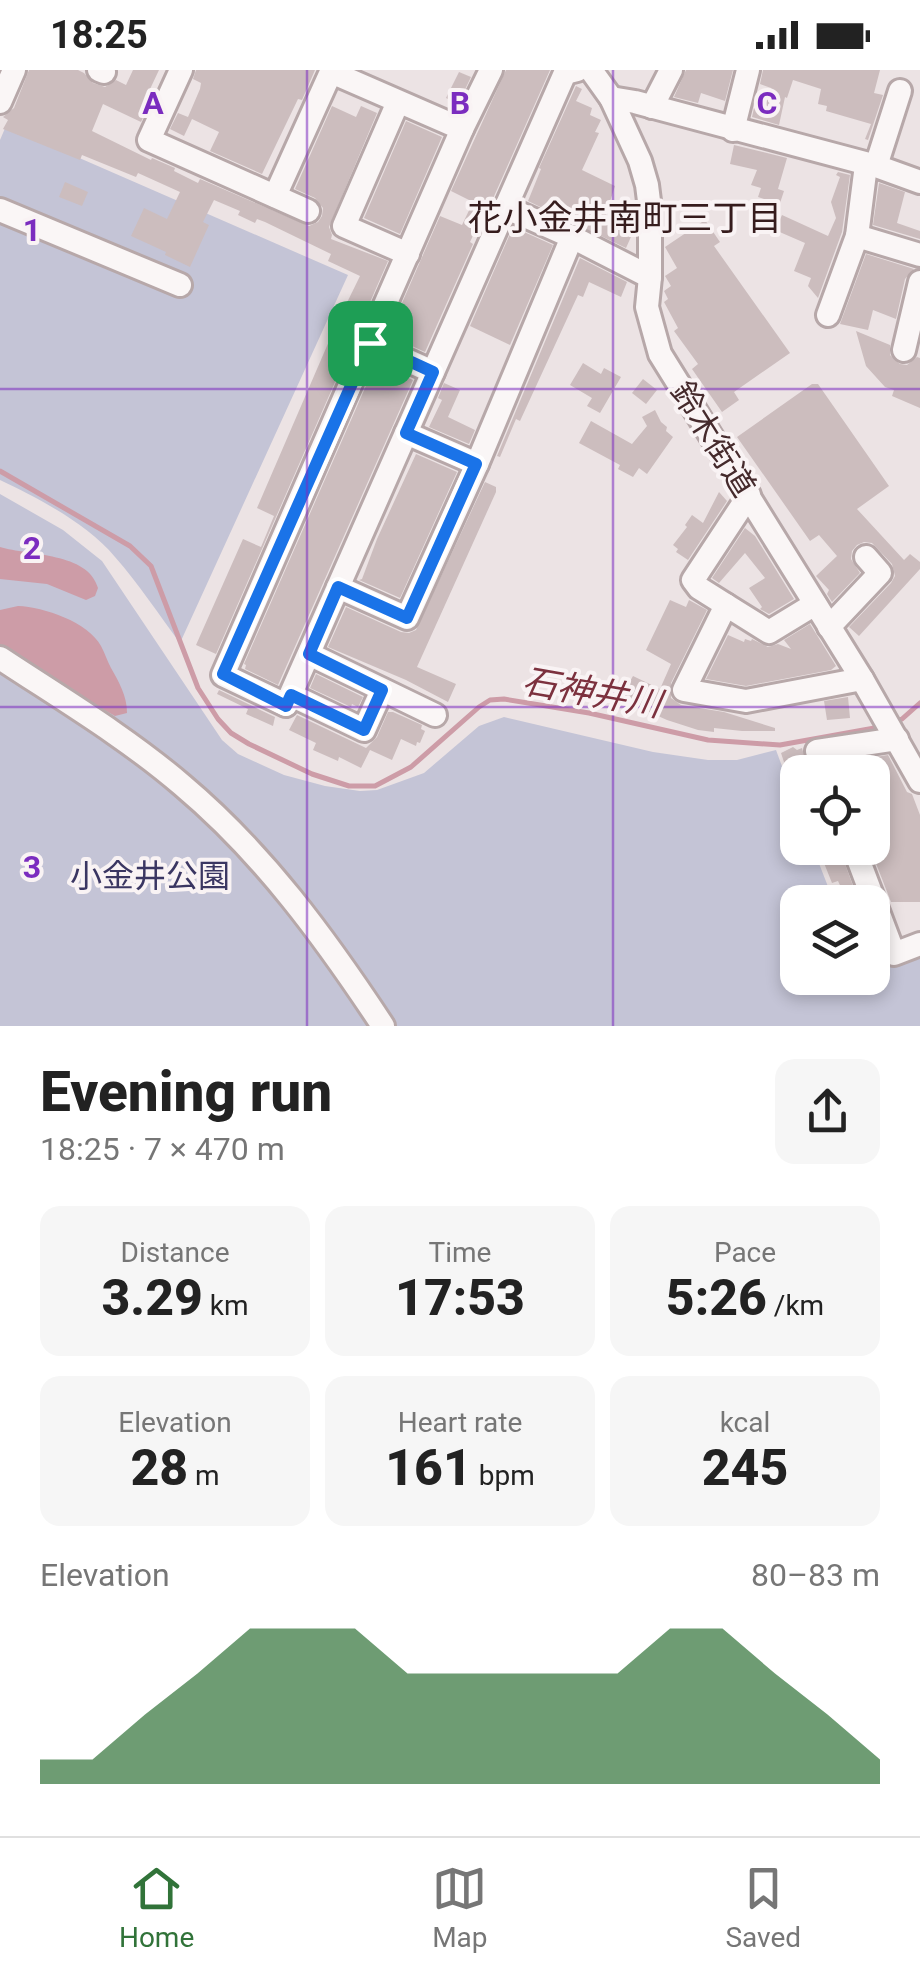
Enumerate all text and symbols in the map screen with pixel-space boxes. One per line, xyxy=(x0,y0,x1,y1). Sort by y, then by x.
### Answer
text: 18:25 xyxy=(50,13,148,57)
text: A xyxy=(142,84,164,122)
text: B xyxy=(450,84,470,122)
text: C xyxy=(757,84,777,122)
district label: 花小金井南町三丁目 xyxy=(467,198,783,239)
text: 1 xyxy=(23,211,41,249)
pin xyxy=(328,301,413,386)
icon: arrive xyxy=(343,316,398,371)
street label: 鈴木街道 xyxy=(663,375,763,503)
text: 2 xyxy=(23,529,41,567)
water label: 石神井川 xyxy=(519,661,668,726)
map controls xyxy=(780,755,890,995)
button: locate xyxy=(780,755,890,865)
text: 3 xyxy=(23,848,41,886)
park label: 小金井公園 xyxy=(70,857,230,895)
button: layers xyxy=(780,885,890,995)
button: share xyxy=(775,1059,880,1164)
text: Evening run xyxy=(40,1060,332,1124)
text: 18:25 · 7 × 470 m xyxy=(40,1130,285,1168)
text: Distance xyxy=(121,1236,230,1269)
text: Time xyxy=(429,1236,491,1269)
text: Pace xyxy=(714,1236,776,1269)
text: 3.29 xyxy=(101,1269,203,1327)
text: 17:53 xyxy=(395,1269,525,1327)
text: 5:26 xyxy=(666,1269,767,1327)
text: km xyxy=(203,1289,249,1322)
text: /km xyxy=(767,1289,824,1322)
text: Elevation xyxy=(118,1406,232,1439)
text: Heart rate xyxy=(398,1406,522,1439)
text: kcal xyxy=(720,1406,770,1439)
text: 28 xyxy=(130,1439,188,1497)
text: 161 xyxy=(385,1439,472,1497)
text: 245 xyxy=(702,1439,788,1497)
text: m xyxy=(188,1459,220,1492)
text: bpm xyxy=(472,1459,535,1492)
text: Elevation xyxy=(40,1556,170,1594)
text: 80–83 m xyxy=(751,1556,880,1594)
tab: Home xyxy=(119,1861,194,1954)
tab: Map xyxy=(432,1861,488,1954)
tab: Saved xyxy=(725,1861,801,1954)

